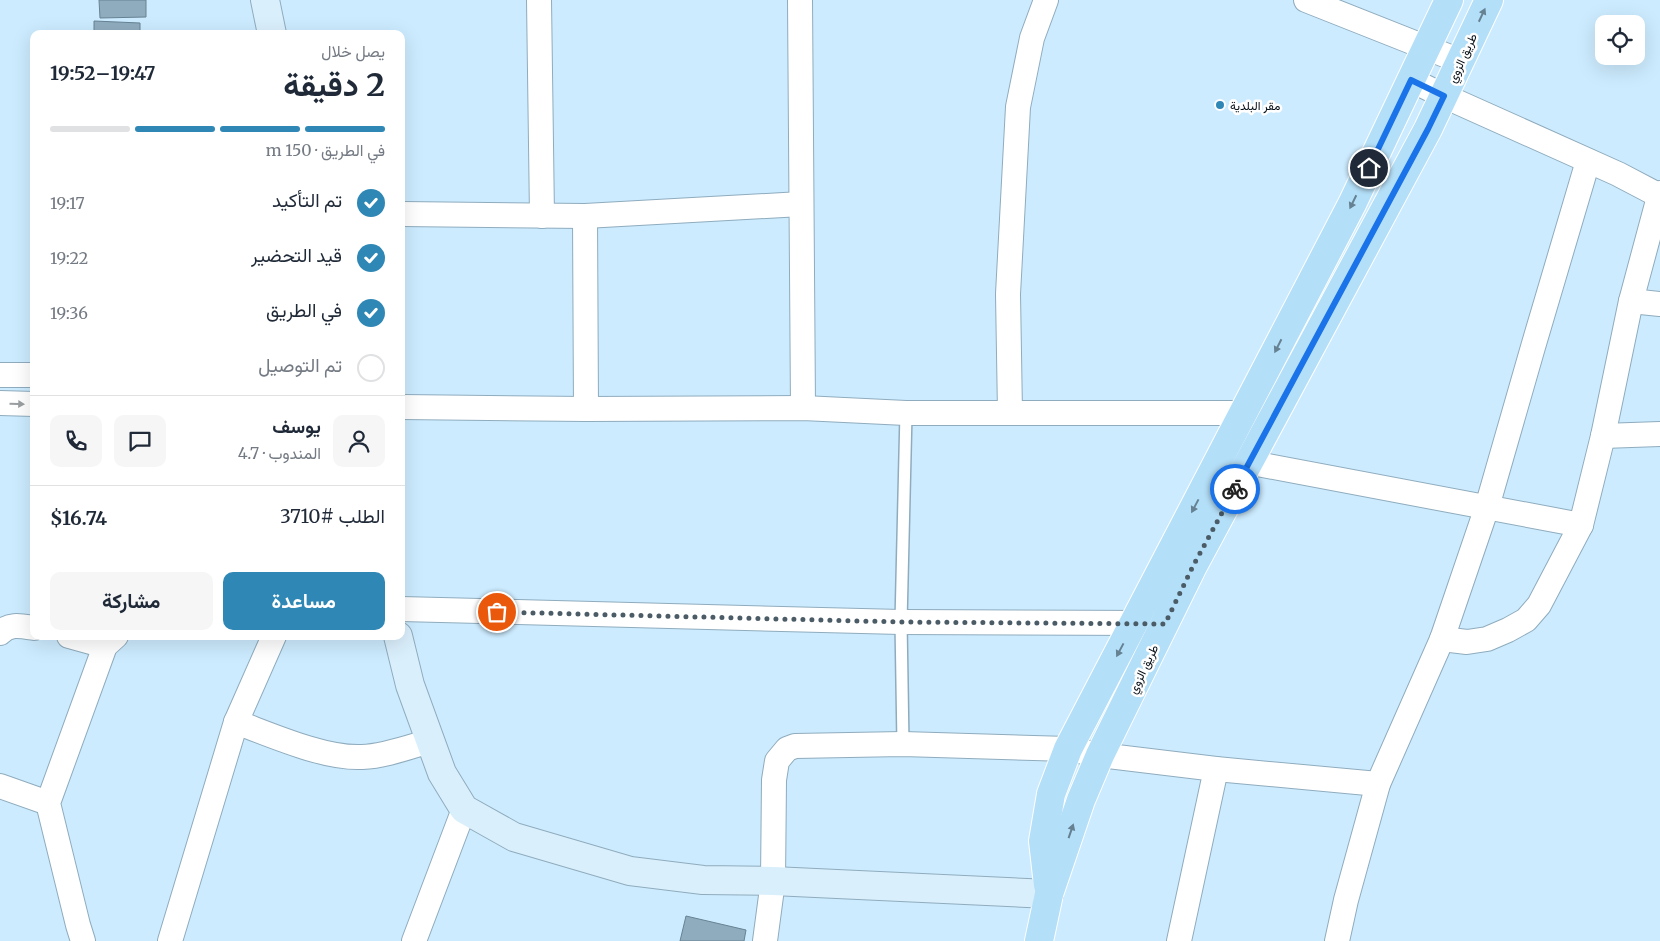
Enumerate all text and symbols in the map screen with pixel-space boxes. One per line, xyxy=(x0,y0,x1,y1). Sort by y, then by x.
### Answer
one-way arrow xyxy=(1478,8,1486,22)
map controls xyxy=(1595,15,1645,65)
button: locate xyxy=(1595,15,1645,65)
street label: طريق الزوي xyxy=(1444,31,1483,86)
text: يصل خلال xyxy=(321,41,385,61)
text: 19:47–19:52 xyxy=(50,61,156,85)
text: 2 دقيقة xyxy=(283,65,385,105)
place label: مقر البلدية xyxy=(1230,98,1280,114)
marker: مقر البلدية xyxy=(1214,99,1226,111)
text: في الطريق · 150 m xyxy=(266,140,385,160)
pin xyxy=(1348,147,1390,189)
icon: home xyxy=(1355,154,1383,182)
text: تم التأكيد xyxy=(272,188,342,212)
icon: check xyxy=(357,189,385,217)
text: 19:17 xyxy=(50,193,85,213)
one-way arrow xyxy=(1349,195,1357,209)
text: قيد التحضير xyxy=(251,243,342,267)
icon: check xyxy=(357,244,385,272)
text: 19:22 xyxy=(50,248,88,268)
text: في الطريق xyxy=(266,298,342,322)
icon: check xyxy=(357,299,385,327)
text: 19:36 xyxy=(50,303,88,323)
one-way arrow xyxy=(1274,339,1282,353)
text: تم التوصيل xyxy=(258,353,342,377)
one-way arrow xyxy=(9,400,25,408)
text: يوسف xyxy=(272,414,321,438)
button: phone xyxy=(50,415,102,467)
button: chat xyxy=(114,415,166,467)
button: person xyxy=(333,415,385,467)
text: المندوب · 4.7 xyxy=(238,443,321,463)
courier xyxy=(1210,464,1260,514)
icon: bike xyxy=(1221,475,1249,503)
one-way arrow xyxy=(1191,499,1199,513)
text: الطلب #3710 xyxy=(280,504,385,528)
text: $16.74 xyxy=(50,506,107,530)
button: مشاركة xyxy=(50,572,213,630)
button: مساعدة xyxy=(223,572,385,630)
pin xyxy=(476,591,518,633)
icon: bag xyxy=(483,598,511,626)
street label: طريق الزوي xyxy=(1125,642,1164,697)
one-way arrow xyxy=(1116,643,1124,657)
one-way arrow xyxy=(1067,824,1075,839)

